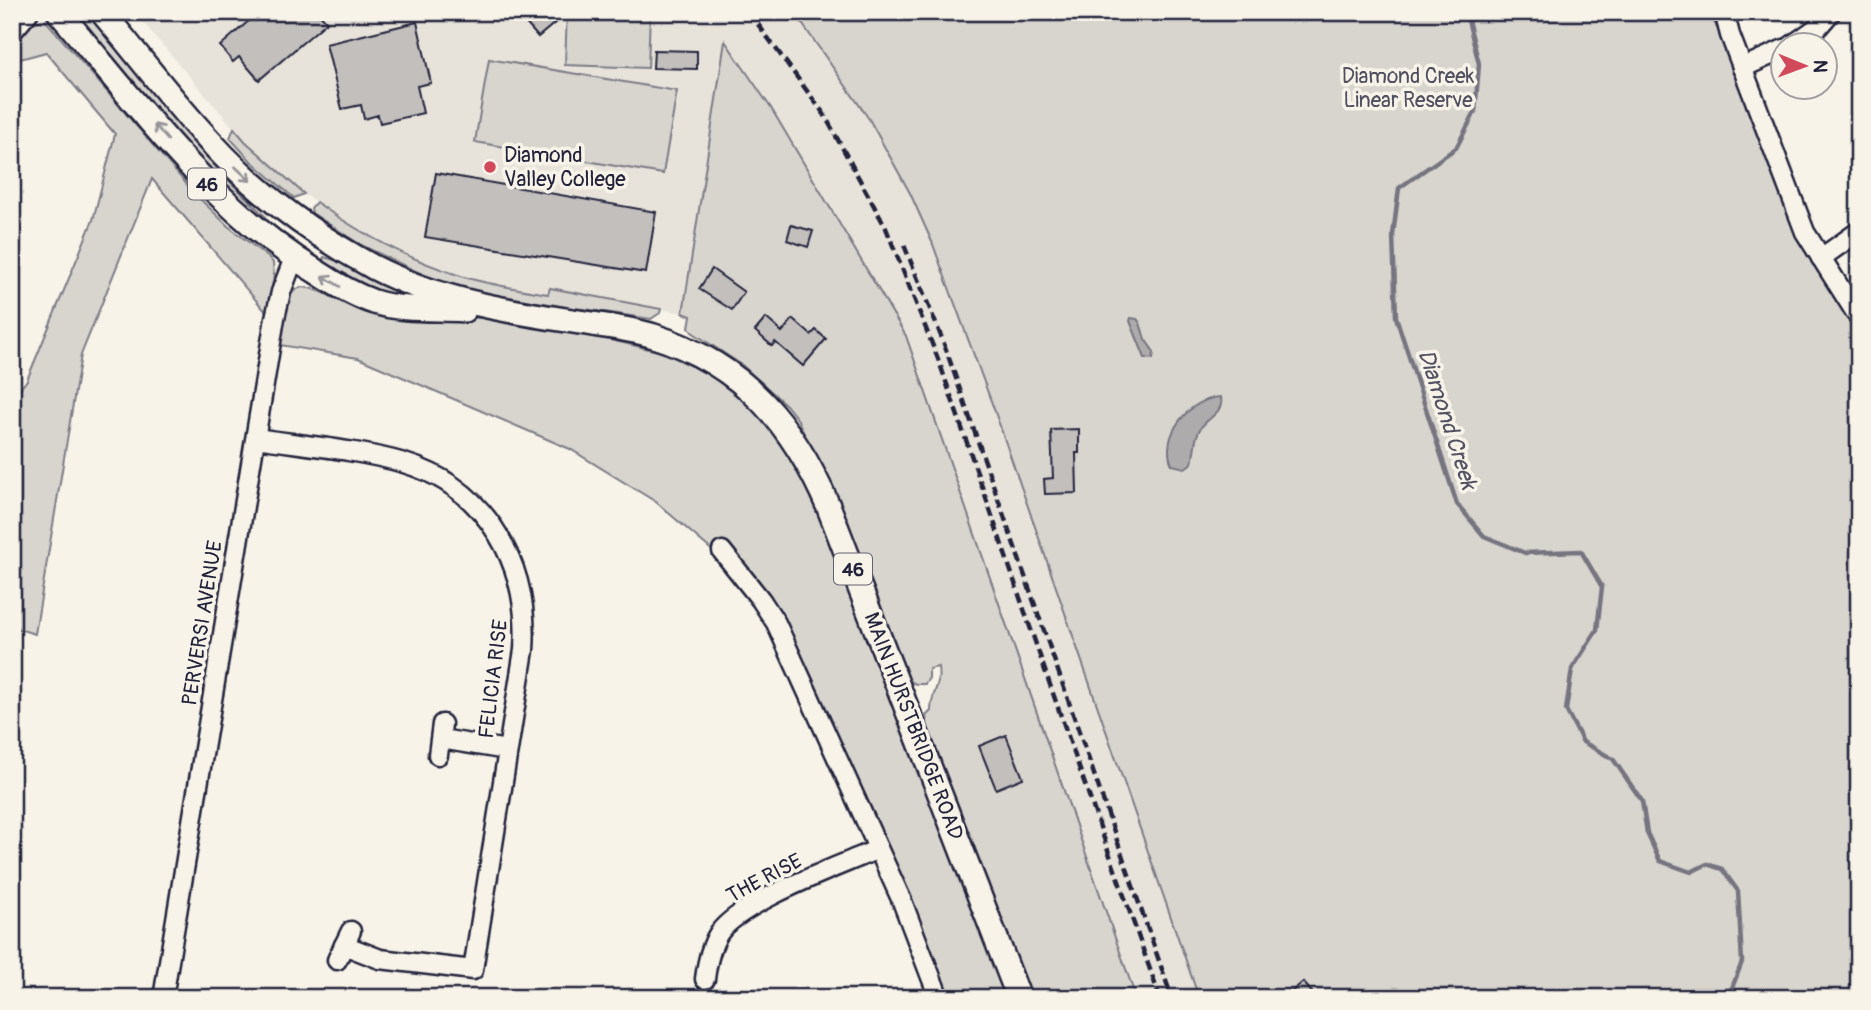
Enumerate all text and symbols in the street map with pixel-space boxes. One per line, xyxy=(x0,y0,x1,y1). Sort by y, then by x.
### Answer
north arrow xyxy=(1770,32,1840,102)
text: N xyxy=(1808,60,1832,73)
park label: Diamond Creek Linear Reserve xyxy=(1342,63,1475,114)
one-way arrow xyxy=(153,123,169,141)
place label: Diamond Valley College xyxy=(504,142,626,193)
marker: Diamond Valley College xyxy=(482,159,498,175)
one-way arrow xyxy=(234,166,251,183)
road number: 46 xyxy=(188,168,226,200)
one-way arrow xyxy=(322,273,342,287)
water label: Diamond Creek xyxy=(1411,346,1485,495)
street label: PERVERSI AVENUE xyxy=(176,538,229,708)
road number: 46 xyxy=(834,554,872,584)
street label: MAIN HURSTBRIDGE ROAD xyxy=(858,609,969,844)
street label: FELICIA RISE xyxy=(473,618,514,740)
street label: THE RISE xyxy=(722,847,807,910)

